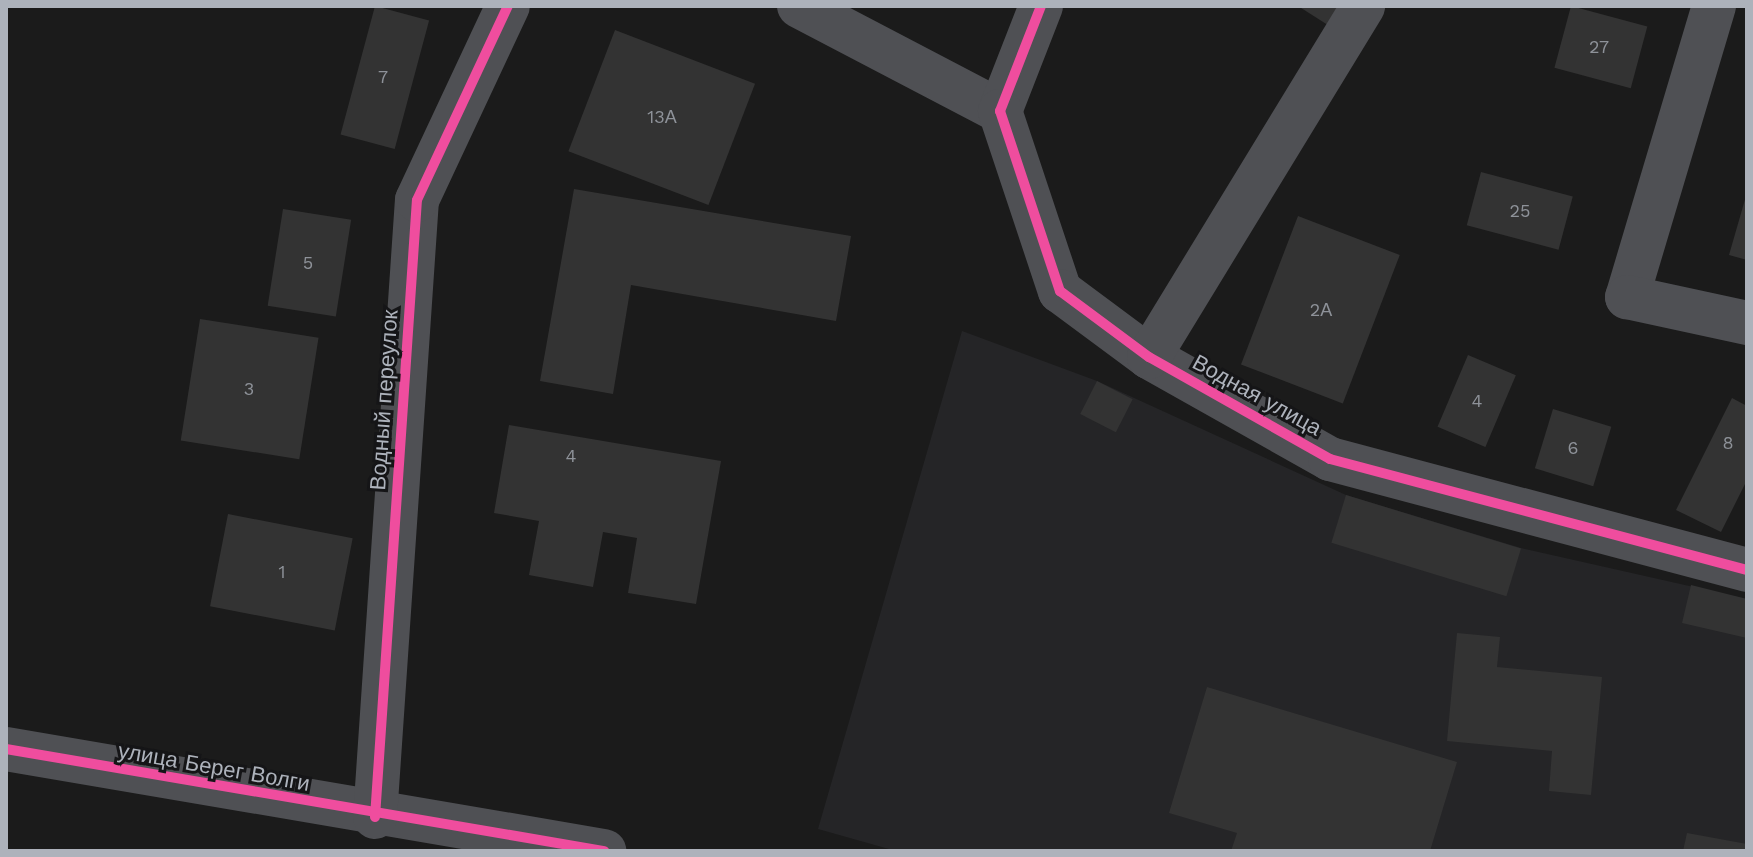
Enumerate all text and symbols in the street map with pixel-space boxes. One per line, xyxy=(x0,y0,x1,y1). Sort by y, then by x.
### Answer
house number: 27 xyxy=(1589,36,1609,58)
house number: 7 xyxy=(378,66,388,88)
house number: 13А xyxy=(647,106,677,128)
house number: 25 xyxy=(1510,200,1530,222)
house number: 5 xyxy=(303,252,313,274)
house number: 2А xyxy=(1310,299,1332,321)
street label: Водный переулок xyxy=(365,309,403,491)
street label: Водная улица xyxy=(1188,349,1326,441)
house number: 3 xyxy=(244,378,254,400)
house number: 4 xyxy=(1472,390,1482,412)
house number: 8 xyxy=(1722,432,1734,454)
house number: 6 xyxy=(1568,437,1578,459)
house number: 4 xyxy=(566,445,576,467)
house number: 1 xyxy=(278,561,286,583)
street label: улица Берег Волги xyxy=(116,737,312,797)

